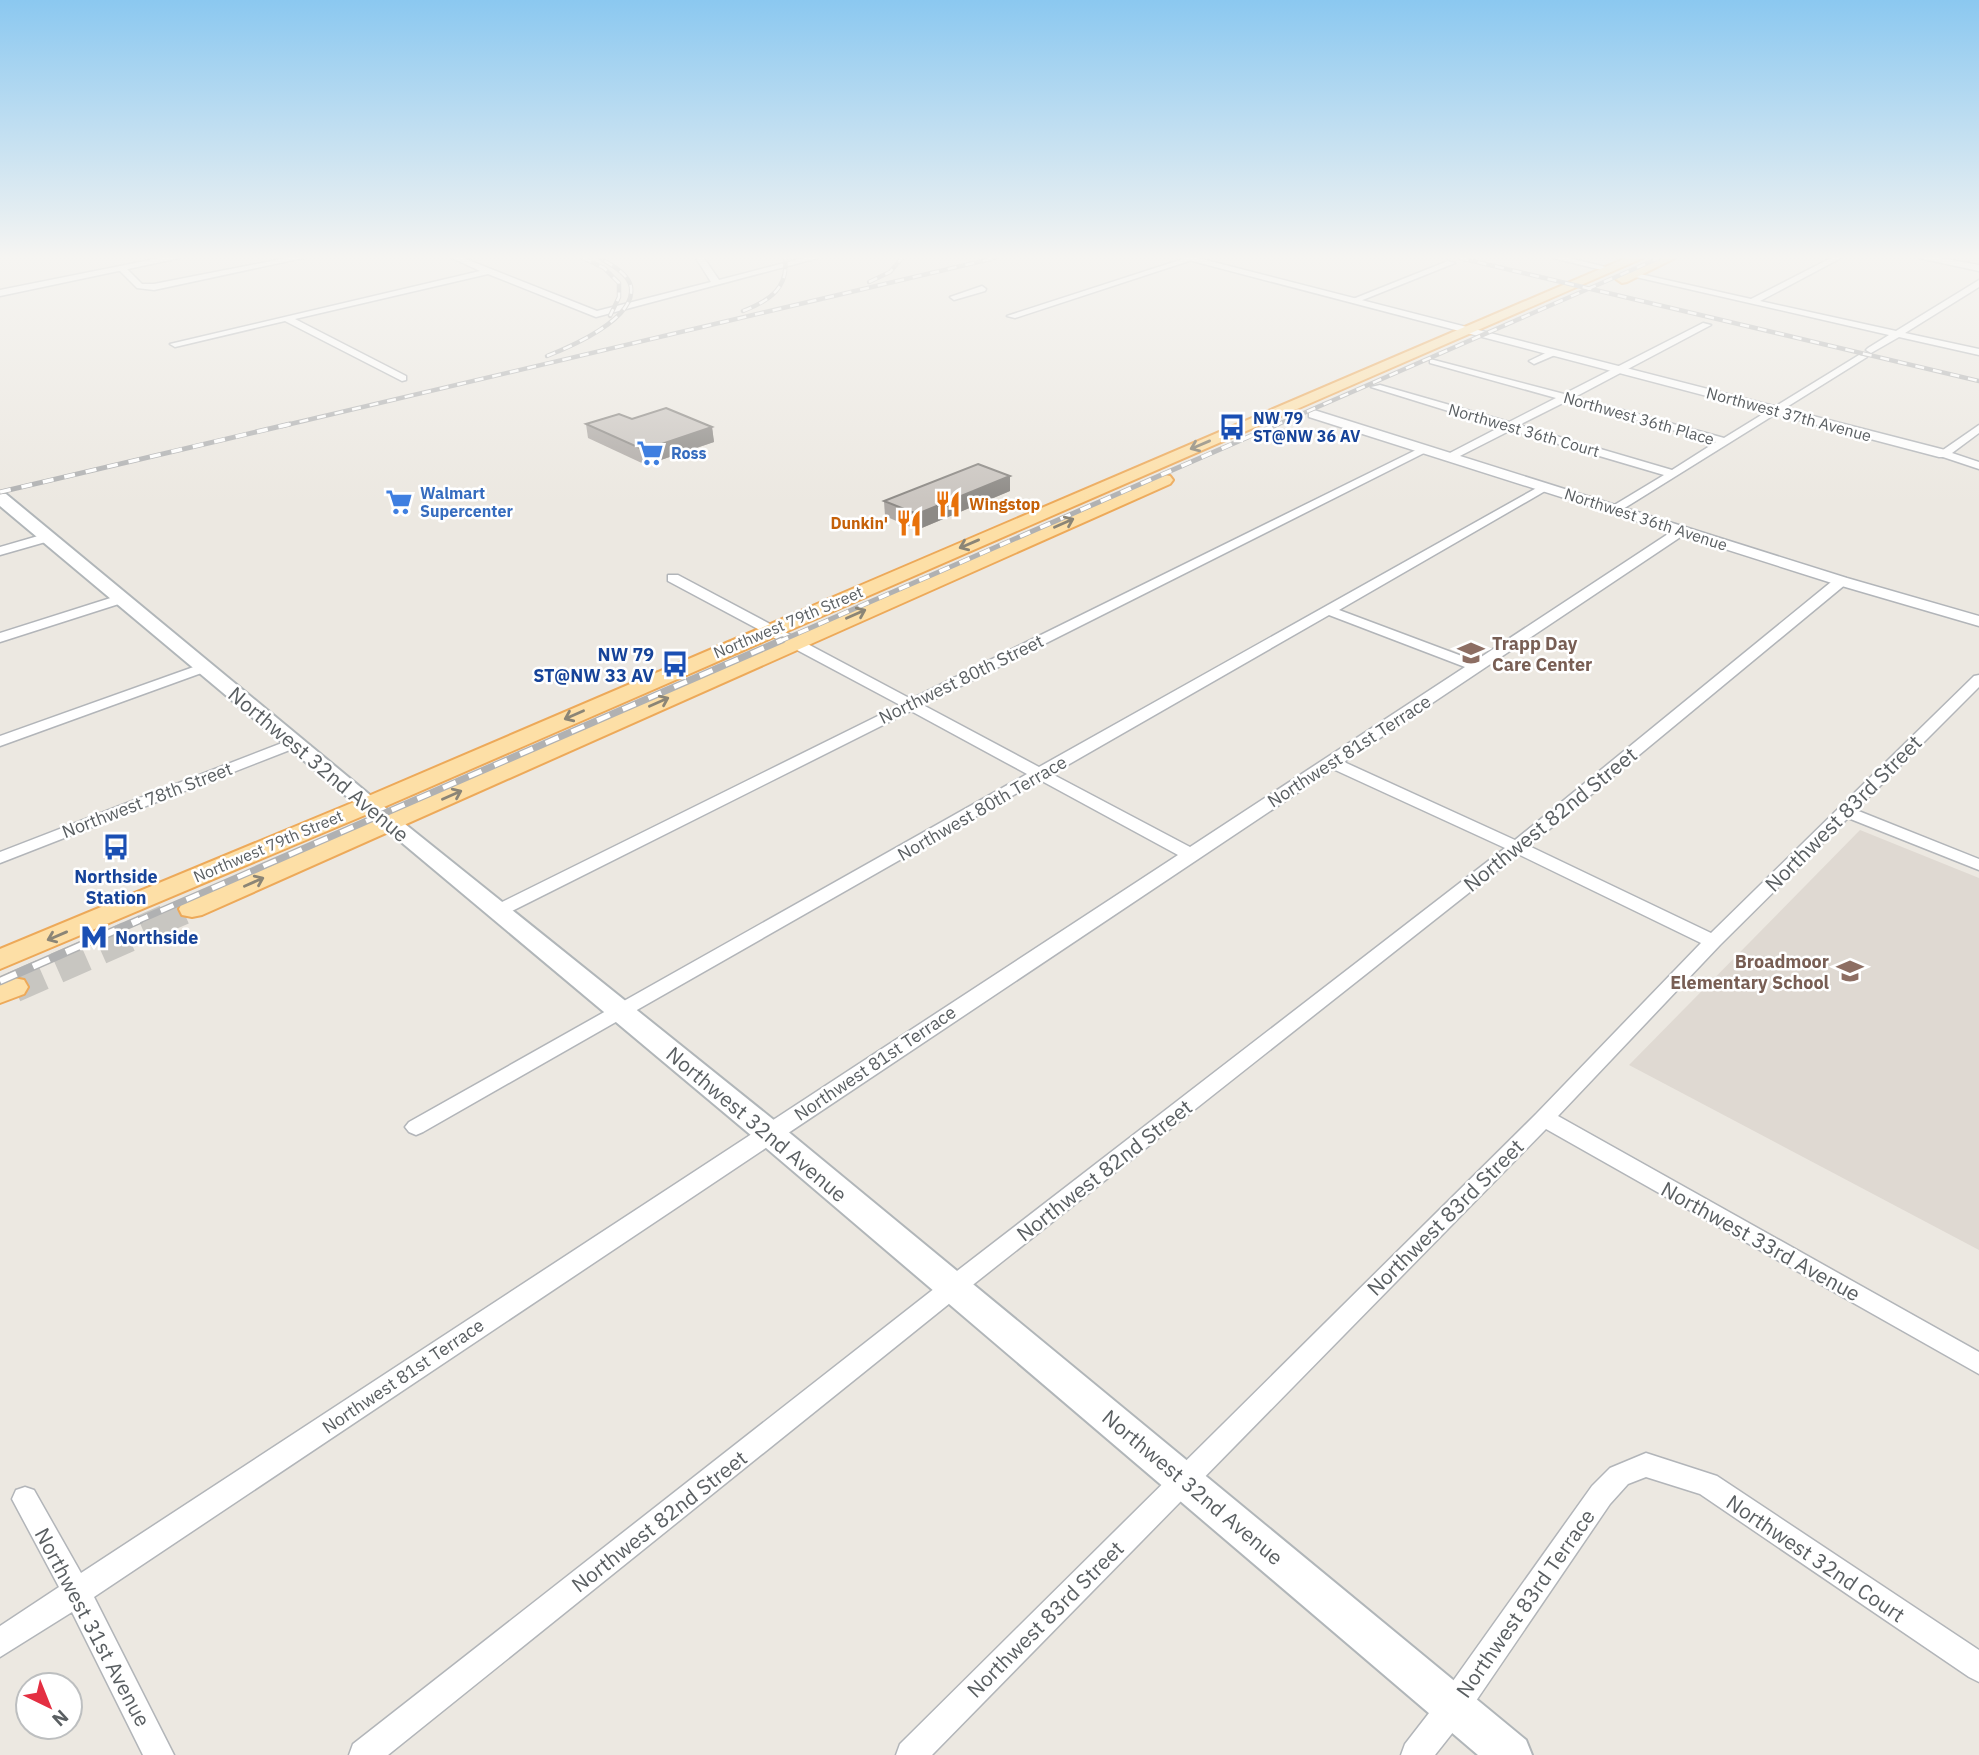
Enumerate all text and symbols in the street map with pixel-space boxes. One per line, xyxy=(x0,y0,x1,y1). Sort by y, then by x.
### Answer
street label: Northwest 37th Avenue xyxy=(1704,382,1874,446)
street label: Northwest 36th Place xyxy=(1561,387,1717,449)
street label: Northwest 36th Court xyxy=(1446,399,1602,461)
place label: NW 79 ST@NW 36 AV xyxy=(1253,408,1361,446)
bus stop icon: NW 79 ST@NW 36 AV xyxy=(1217,412,1247,442)
supermarket icon: Ross xyxy=(635,438,665,468)
one-way arrow xyxy=(1190,439,1212,452)
place label: Ross xyxy=(671,443,707,463)
place label: Walmart Supercenter xyxy=(420,483,513,521)
street label: Northwest 36th Avenue xyxy=(1562,483,1730,555)
supermarket icon: Walmart Supercenter xyxy=(384,487,414,517)
restaurant icon: Wingstop xyxy=(933,489,963,519)
place label: Wingstop xyxy=(969,494,1041,514)
restaurant icon: Dunkin' xyxy=(894,508,924,538)
place label: Dunkin' xyxy=(830,513,888,533)
one-way arrow xyxy=(1053,516,1075,529)
one-way arrow xyxy=(958,538,980,551)
street label: Northwest 79th Street xyxy=(710,581,866,663)
one-way arrow xyxy=(845,607,866,620)
street label: Northwest 80th Street xyxy=(875,629,1047,729)
place label: Trapp Day Care Center xyxy=(1492,632,1592,676)
school or university icon: Trapp Day Care Center xyxy=(1456,638,1486,668)
place label: NW 79 ST@NW 33 AV xyxy=(533,643,654,687)
bus stop icon: NW 79 ST@NW 33 AV xyxy=(660,649,690,679)
street label: Northwest 32nd Avenue xyxy=(223,680,415,848)
street label: Northwest 81st Terrace xyxy=(1263,690,1435,812)
one-way arrow xyxy=(648,695,669,708)
one-way arrow xyxy=(563,709,585,722)
street label: Northwest 83rd Street xyxy=(1758,728,1928,898)
street label: Northwest 82nd Street xyxy=(1457,740,1643,898)
street label: Northwest 80th Terrace xyxy=(893,750,1071,866)
street label: Northwest 78th Street xyxy=(59,757,235,843)
one-way arrow xyxy=(440,788,462,801)
street label: Northwest 79th Street xyxy=(190,805,346,887)
bus stop icon: Northside Station xyxy=(101,832,131,862)
place label: Northside Station xyxy=(74,865,158,909)
one-way arrow xyxy=(243,874,265,887)
metro station icon: Northside xyxy=(79,922,109,952)
place label: Northside xyxy=(115,926,198,949)
one-way arrow xyxy=(47,930,68,943)
place label: Broadmoor Elementary School xyxy=(1670,950,1830,994)
school or university icon: Broadmoor Elementary School xyxy=(1835,956,1865,986)
street label: Northwest 81st Terrace xyxy=(790,1000,960,1126)
street label: Northwest 32nd Avenue xyxy=(661,1040,853,1208)
street label: Northwest 82nd Street xyxy=(1011,1093,1197,1247)
street label: Northwest 83rd Street xyxy=(1360,1132,1530,1302)
street label: Northwest 33rd Avenue xyxy=(1656,1175,1866,1307)
street label: Northwest 81st Terrace xyxy=(318,1313,488,1439)
street label: Northwest 32nd Avenue xyxy=(1097,1403,1289,1571)
street label: Northwest 82nd Street xyxy=(566,1444,752,1598)
street label: Northwest 32nd Court xyxy=(1721,1488,1911,1628)
street label: Northwest 83rd Terrace xyxy=(1449,1503,1601,1703)
street label: Northwest 31st Avenue xyxy=(30,1523,156,1731)
street label: Northwest 83rd Street xyxy=(960,1534,1130,1704)
north arrow xyxy=(14,1671,84,1741)

